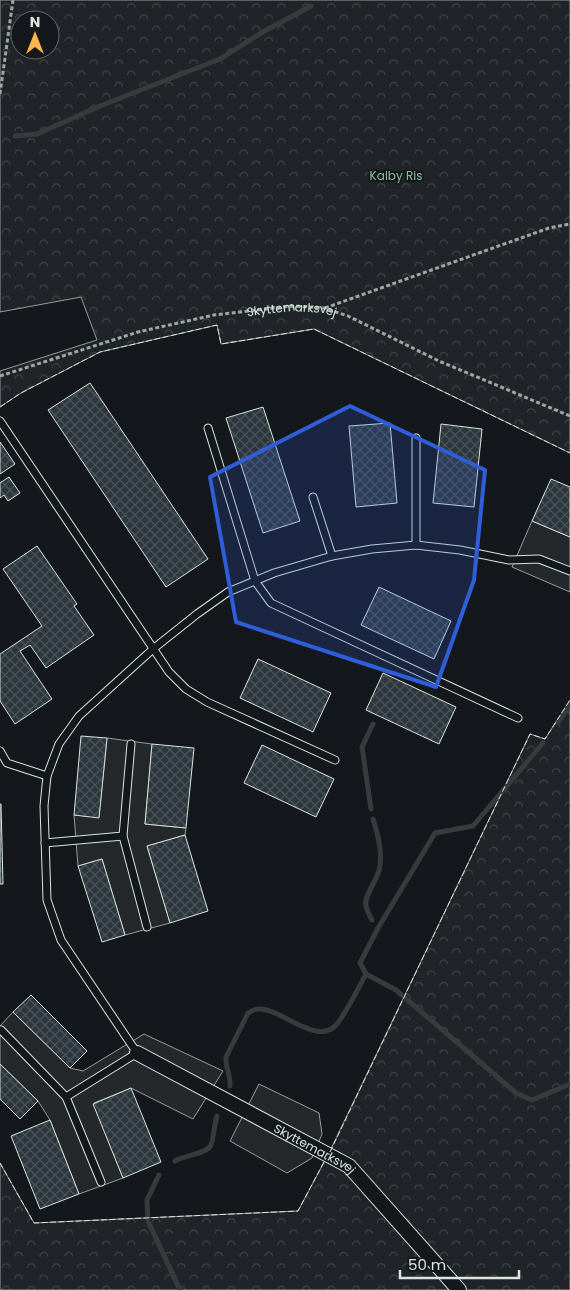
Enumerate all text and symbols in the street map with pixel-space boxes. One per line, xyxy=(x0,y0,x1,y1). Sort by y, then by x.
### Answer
north arrow xyxy=(10,10,60,60)
text: N xyxy=(30,12,40,32)
park label: Kalby Ris xyxy=(370,167,422,184)
street label: Skyttemarksvej xyxy=(246,297,339,320)
street label: Skyttemarksvej xyxy=(271,1119,360,1177)
scale bar xyxy=(400,1248,519,1280)
text: 50 m xyxy=(408,1254,446,1275)

